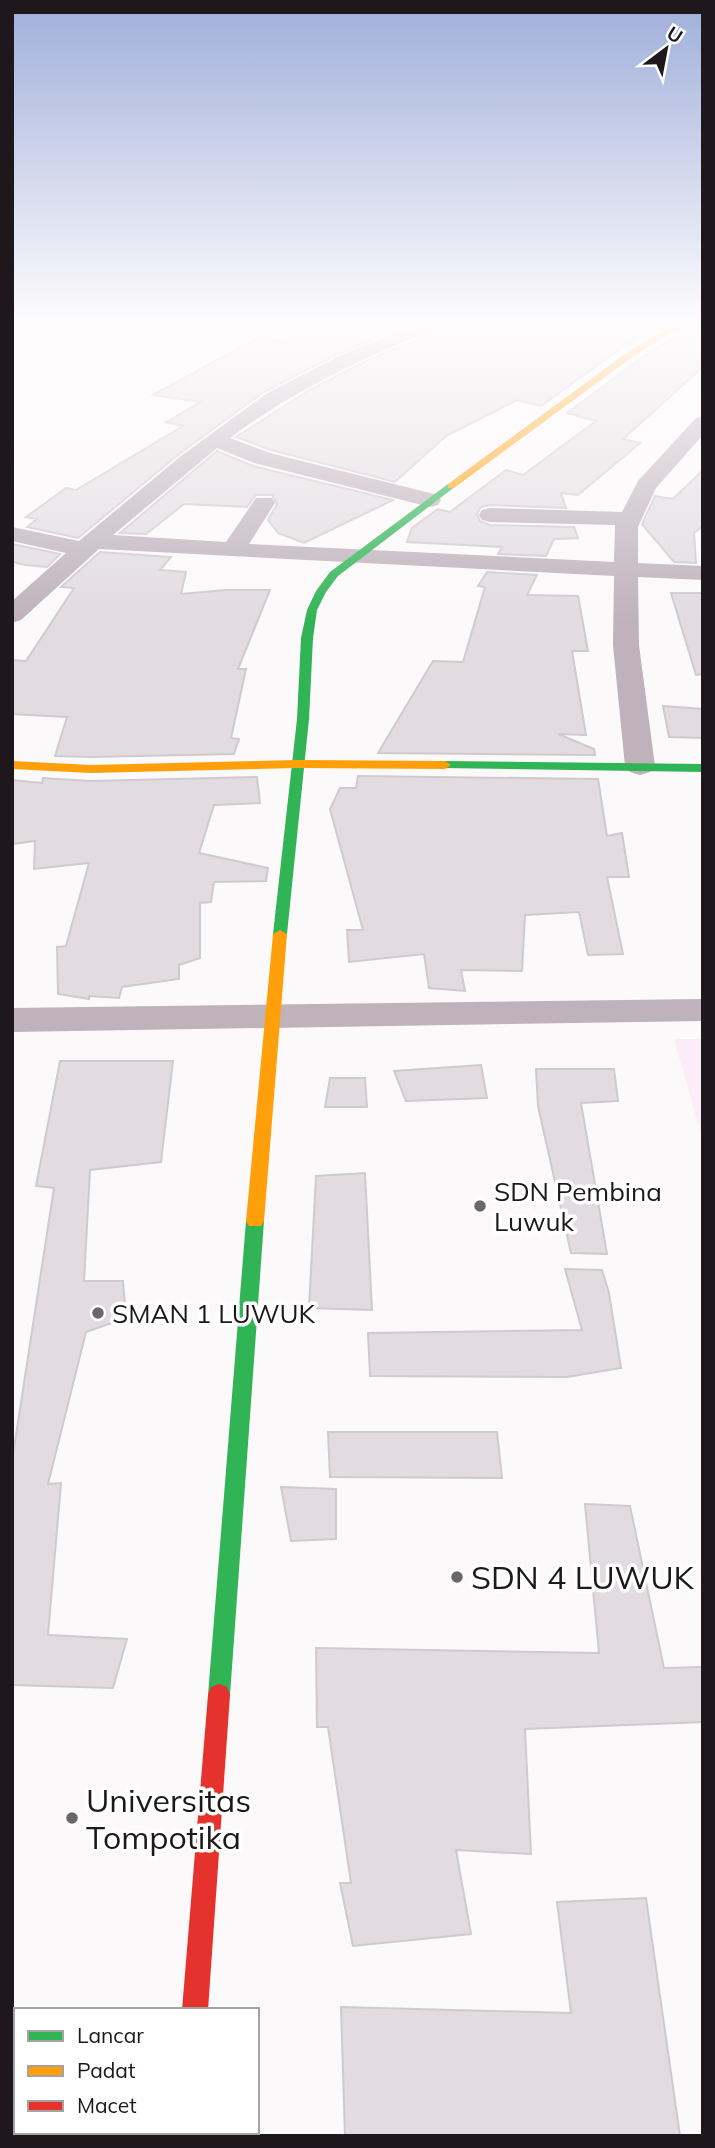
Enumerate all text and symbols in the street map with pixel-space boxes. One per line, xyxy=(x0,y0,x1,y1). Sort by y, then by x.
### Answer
north arrow xyxy=(631,14,701,84)
text: U xyxy=(663,21,687,48)
place label: SDN Pembina Luwuk xyxy=(494,1175,662,1238)
marker: SDN Pembina Luwuk xyxy=(472,1198,488,1214)
place label: SMAN 1 LUWUK xyxy=(112,1297,316,1330)
marker: SMAN 1 LUWUK xyxy=(90,1305,106,1321)
place label: SDN 4 LUWUK xyxy=(471,1557,695,1597)
marker: SDN 4 LUWUK xyxy=(449,1569,465,1585)
place label: Universitas Tompotika xyxy=(86,1780,251,1857)
marker: Universitas Tompotika xyxy=(64,1810,80,1826)
legend xyxy=(14,2008,259,2134)
text: Lancar xyxy=(77,2022,144,2048)
text: Padat xyxy=(77,2057,135,2083)
text: Macet xyxy=(77,2092,137,2118)

